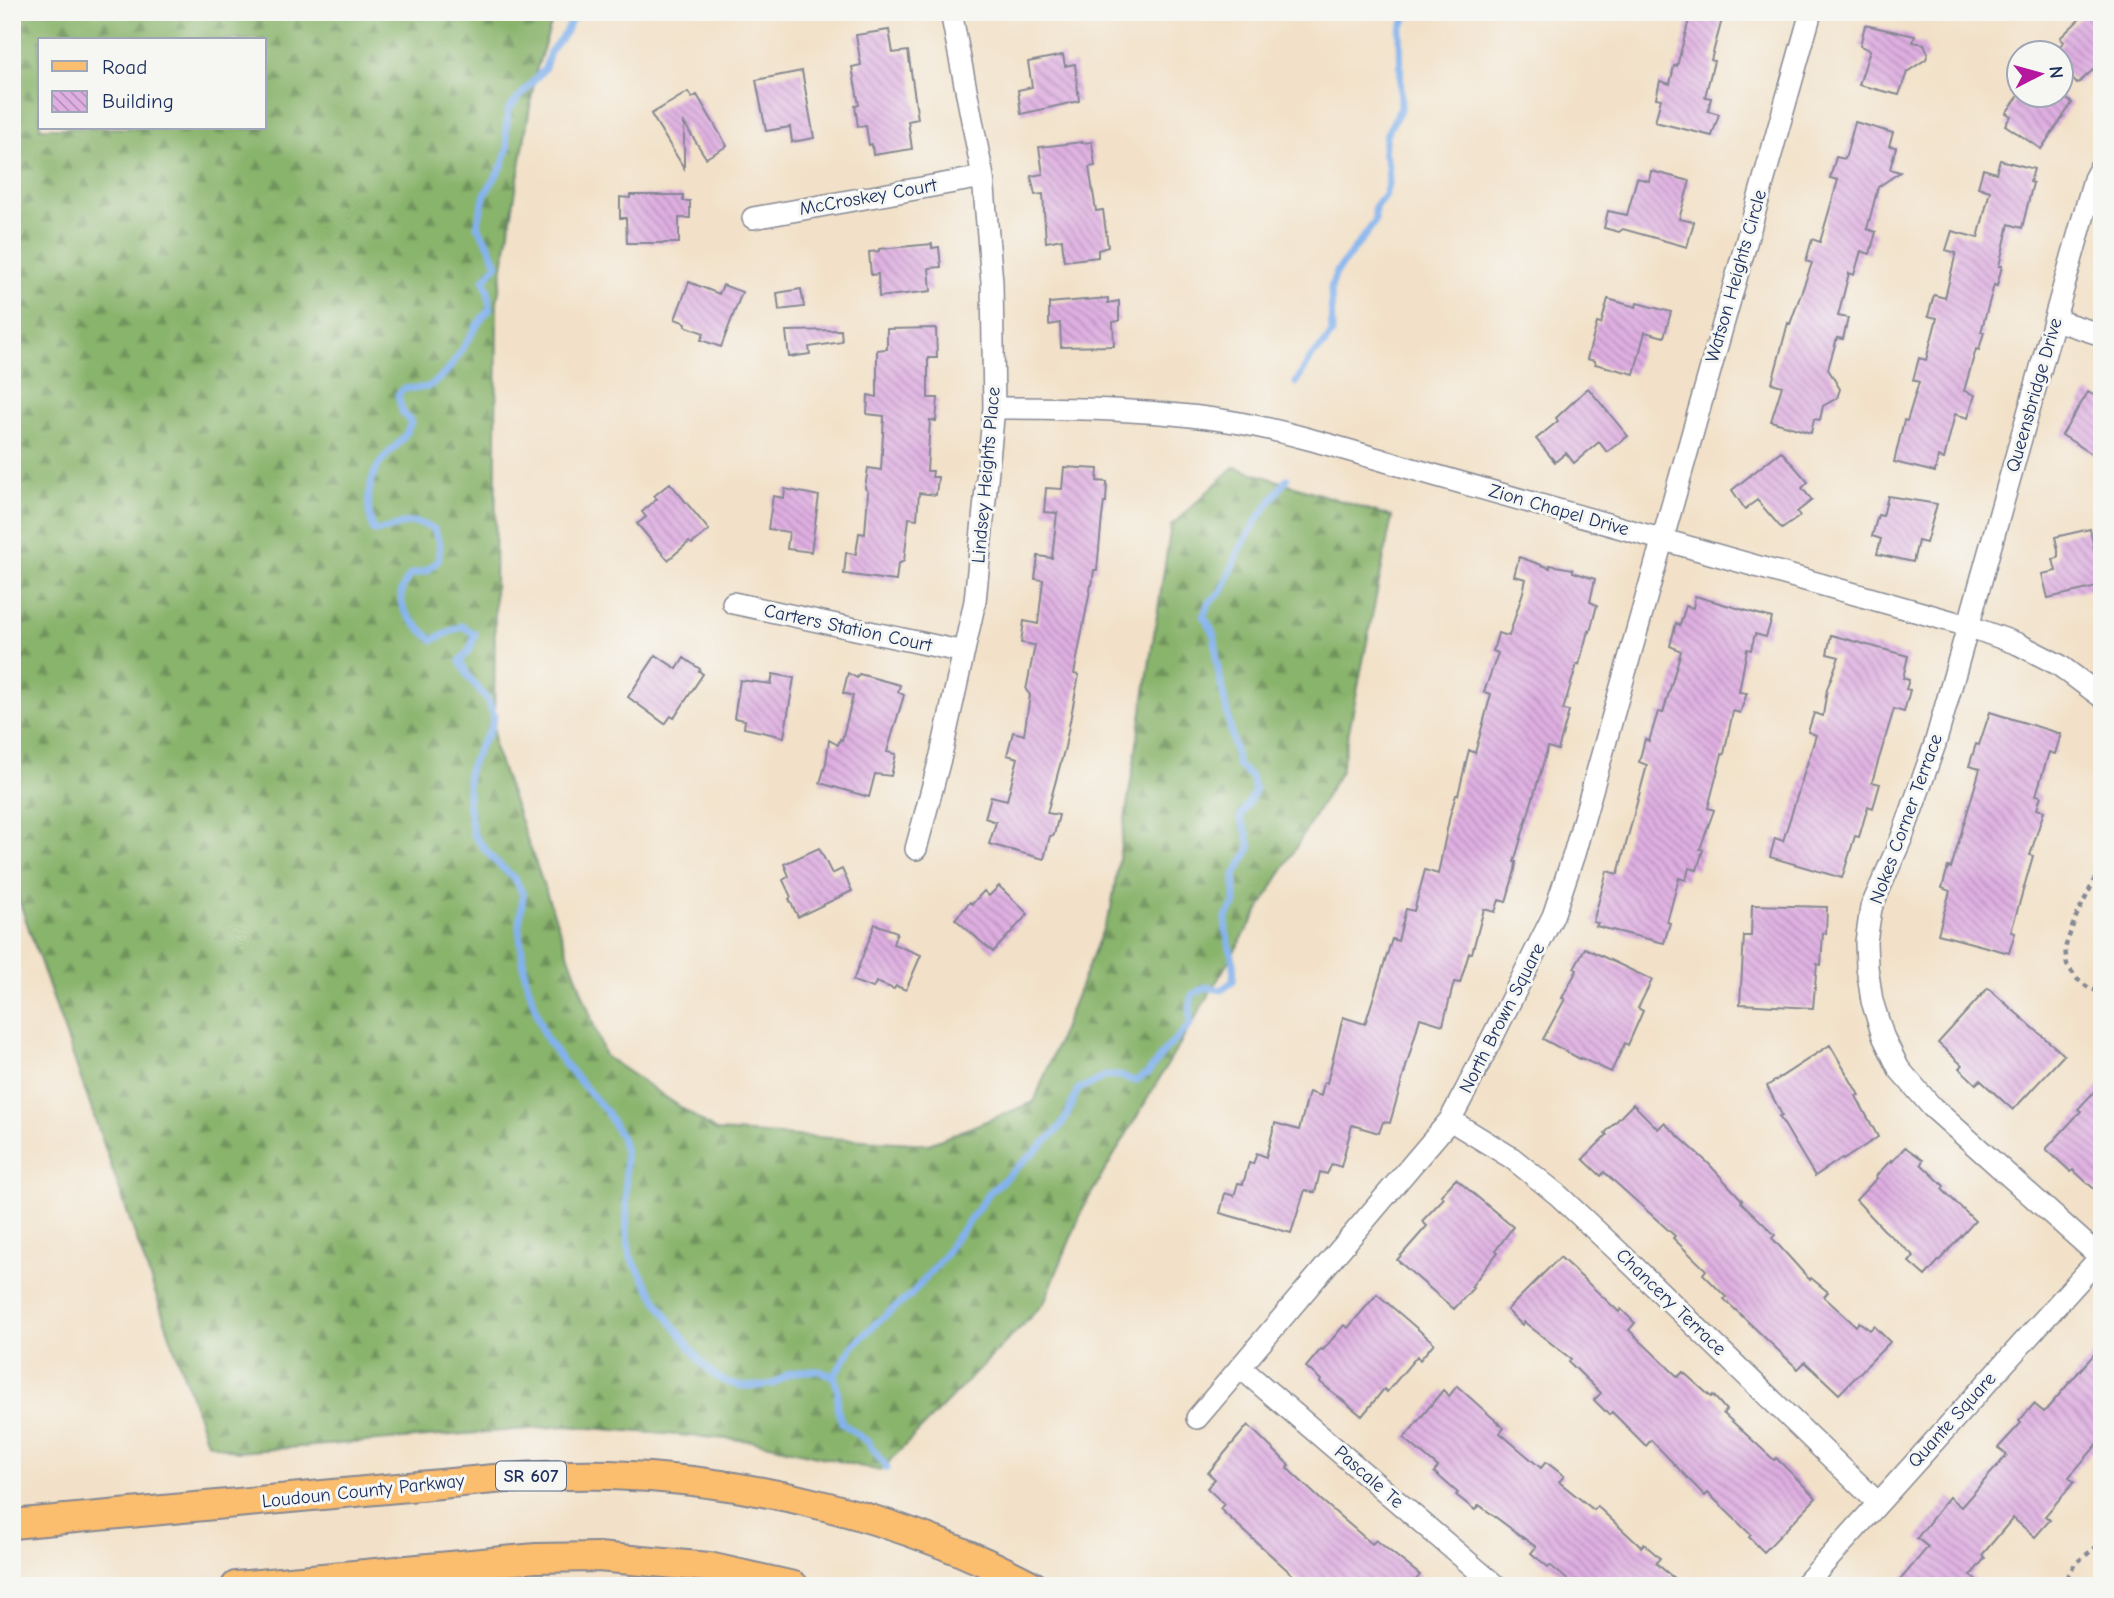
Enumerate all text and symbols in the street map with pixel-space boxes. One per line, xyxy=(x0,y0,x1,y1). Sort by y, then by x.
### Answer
legend xyxy=(38,38,266,130)
north arrow xyxy=(2006,38,2076,108)
text: Road xyxy=(102,55,147,79)
text: N xyxy=(2044,65,2067,80)
text: Building xyxy=(102,89,174,113)
street label: McCroskey Court xyxy=(797,174,939,220)
street label: Watson Heights Circle xyxy=(1701,187,1771,365)
street label: Queensbridge Drive xyxy=(2001,315,2067,475)
street label: Lindsey Heights Place xyxy=(967,386,1005,564)
street label: Zion Chapel Drive xyxy=(1486,479,1632,541)
street label: Carters Station Court xyxy=(762,599,935,657)
street label: Nokes Corner Terrace xyxy=(1865,731,1947,907)
street label: North Brown Square xyxy=(1455,939,1549,1097)
street label: Chancery Terrace xyxy=(1611,1244,1731,1360)
street label: Quante Square xyxy=(1903,1368,2001,1472)
street label: Pascale Te xyxy=(1330,1441,1408,1513)
road number: SR 607 xyxy=(496,1462,566,1490)
street label: Loudoun County Parkway xyxy=(261,1469,466,1513)

